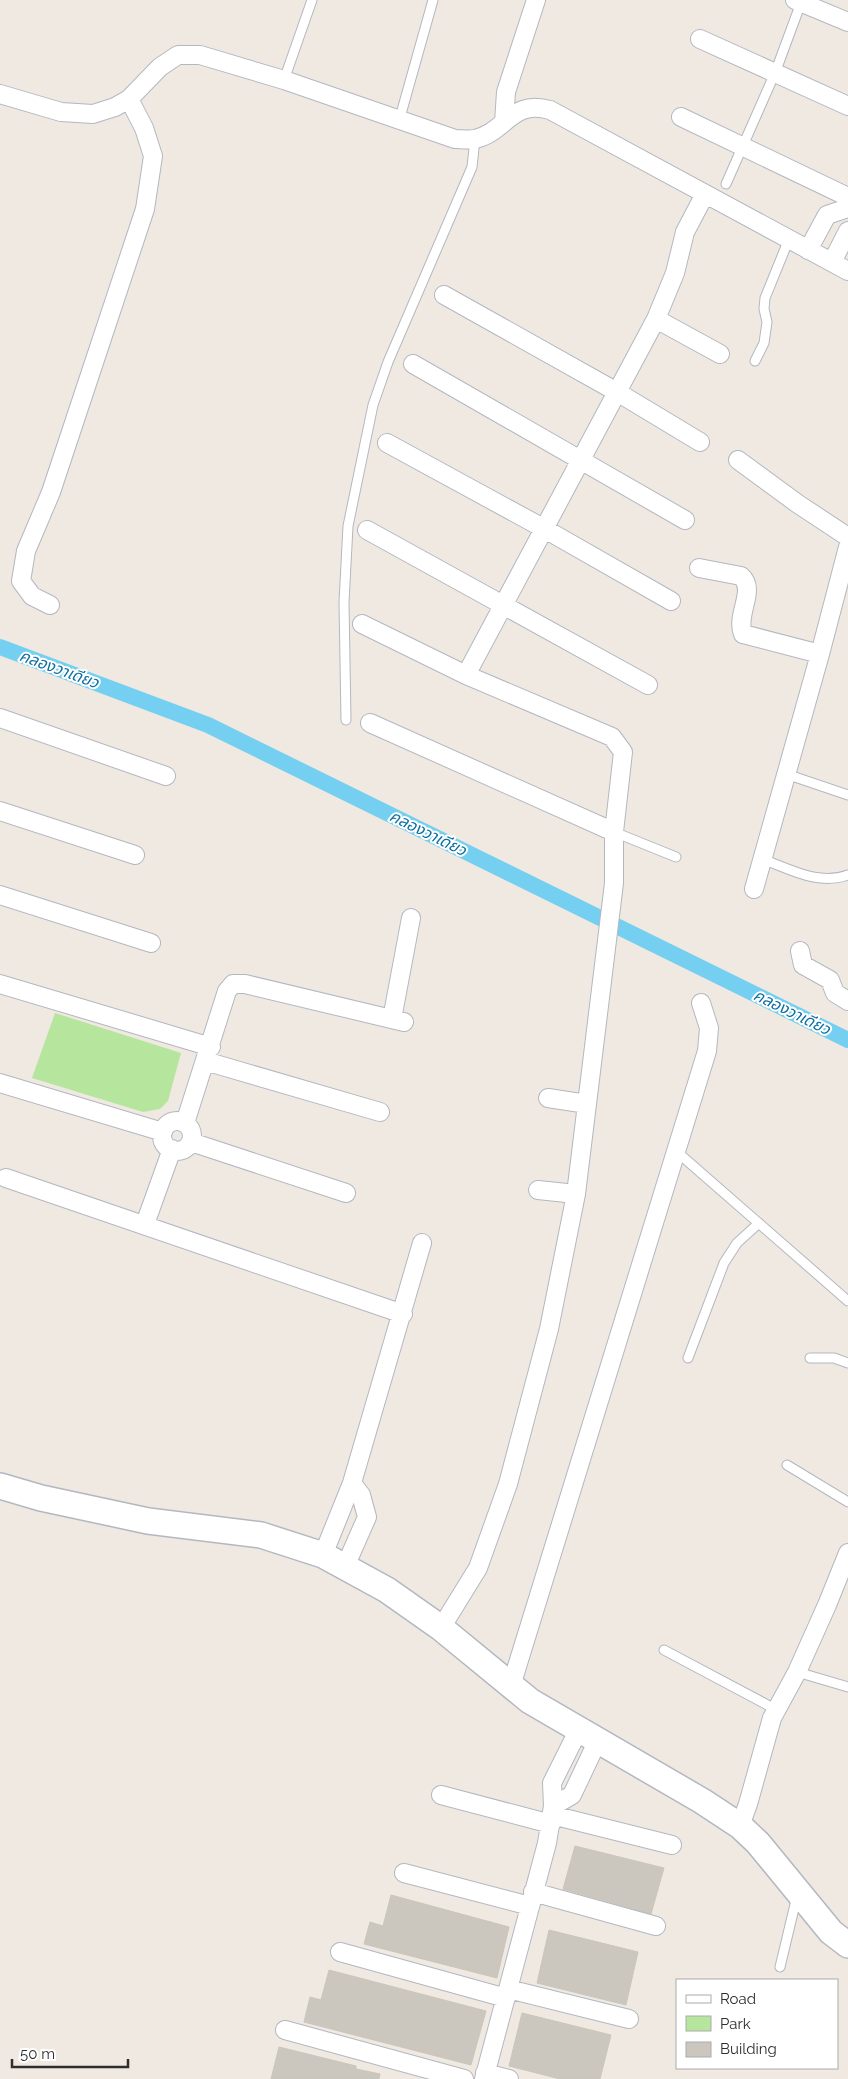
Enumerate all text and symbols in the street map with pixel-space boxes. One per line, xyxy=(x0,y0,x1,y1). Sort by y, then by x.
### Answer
water label: คลองวาเดียว xyxy=(17,646,102,692)
water label: คลองวาเดียว xyxy=(387,806,470,860)
water label: คลองวาเดียว xyxy=(751,985,834,1039)
legend xyxy=(676,1979,838,2069)
text: Road xyxy=(720,1990,756,2008)
text: Park xyxy=(720,2015,751,2033)
scale bar xyxy=(12,2036,129,2068)
text: Building xyxy=(720,2040,777,2058)
text: 50 m xyxy=(20,2045,55,2063)

